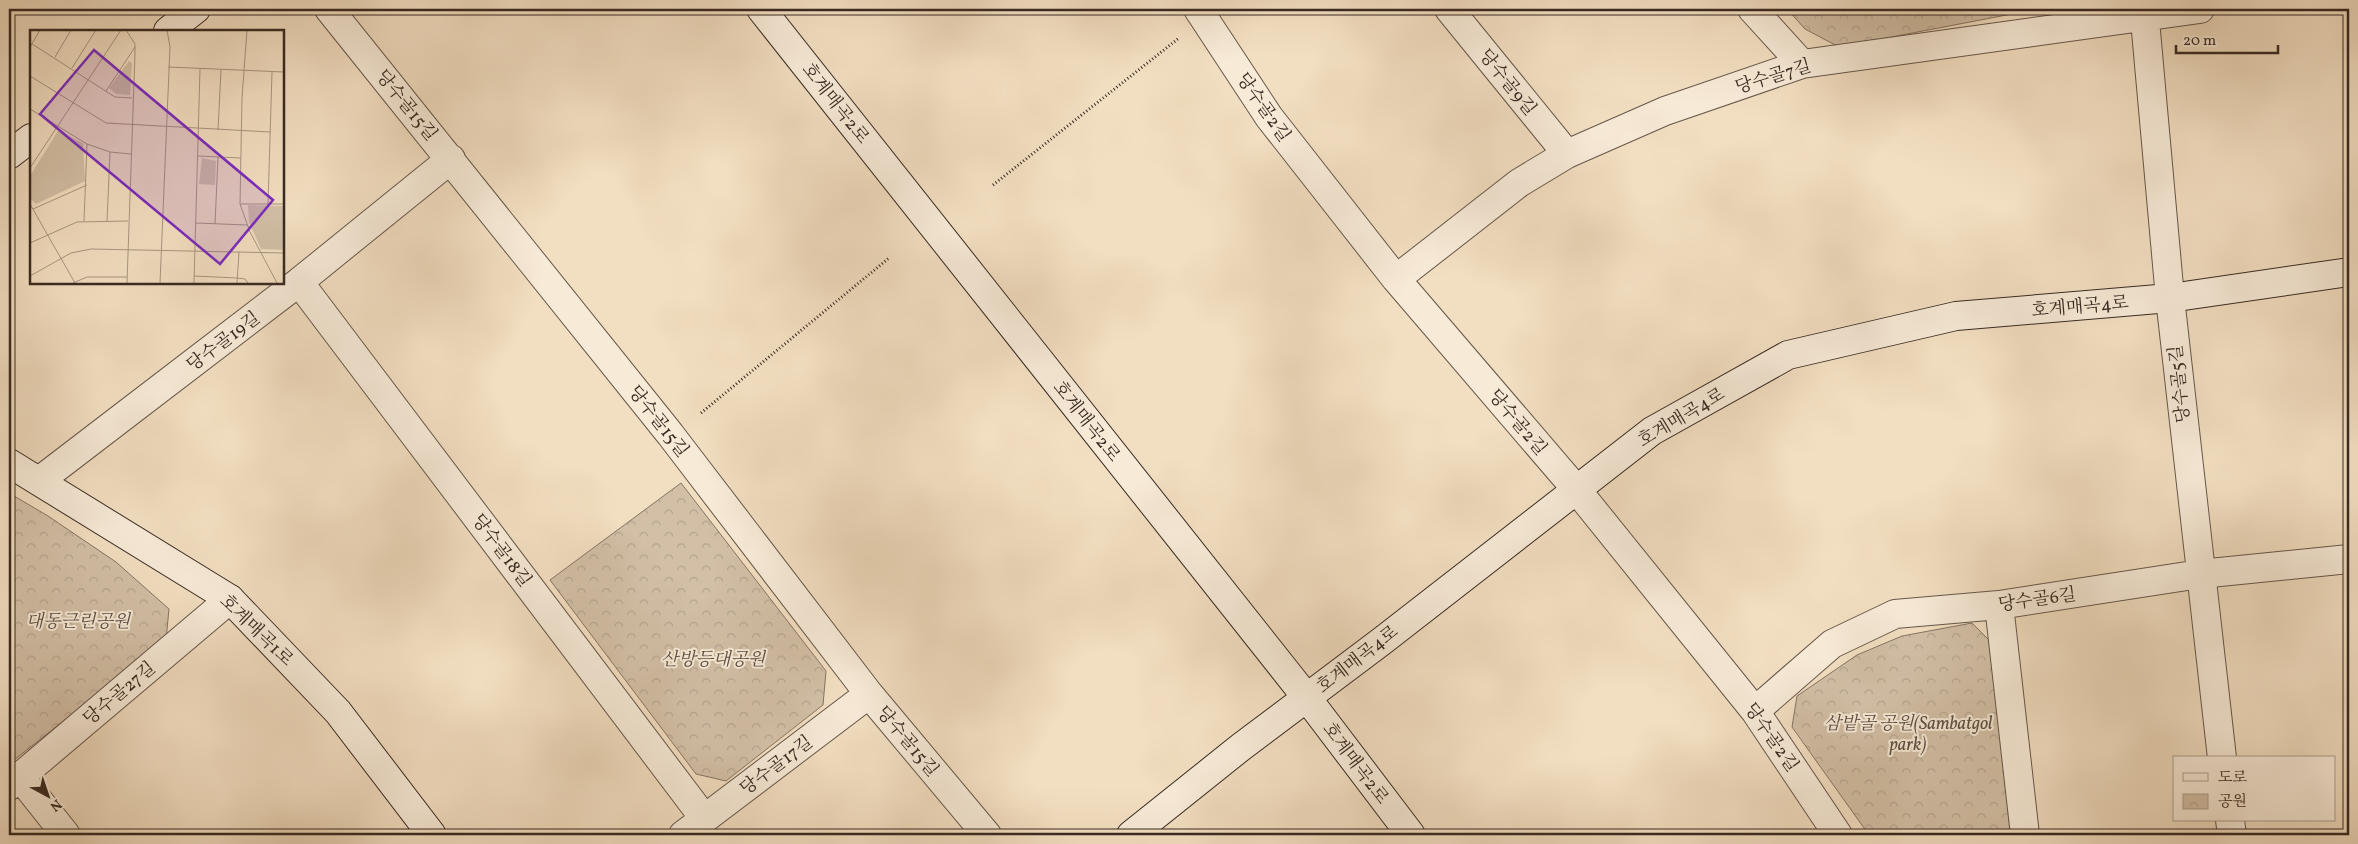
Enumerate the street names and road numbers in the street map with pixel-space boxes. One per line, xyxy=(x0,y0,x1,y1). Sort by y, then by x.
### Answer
street label: 당수골9길 xyxy=(1472,44,1541,121)
street label: 당수골7길 xyxy=(1732,54,1815,101)
street label: 호계매곡2로 xyxy=(795,58,874,150)
street label: 당수골15길 xyxy=(369,65,442,147)
street label: 당수골2길 xyxy=(1230,68,1296,147)
street label: 호계매곡4로 xyxy=(2030,291,2130,324)
street label: 당수골19길 xyxy=(182,306,266,378)
street label: 당수골5길 xyxy=(2164,344,2197,424)
street label: 호계매곡2로 xyxy=(1046,376,1125,468)
street label: 당수골15길 xyxy=(622,381,694,463)
street label: 호계매곡4로 xyxy=(1633,382,1730,454)
street label: 당수골2길 xyxy=(1482,385,1552,461)
street label: 당수골18길 xyxy=(465,509,537,593)
street label: 당수골6길 xyxy=(1997,583,2078,618)
street label: 호계매곡1로 xyxy=(213,589,298,673)
street label: 호계매곡4로 xyxy=(1312,620,1404,700)
street label: 당수골27길 xyxy=(78,656,162,732)
street label: 당수골2길 xyxy=(1738,698,1804,777)
street label: 당수골15길 xyxy=(870,701,944,783)
street label: 호계매곡2로 xyxy=(1316,718,1394,810)
street label: 당수골17길 xyxy=(735,731,818,802)

